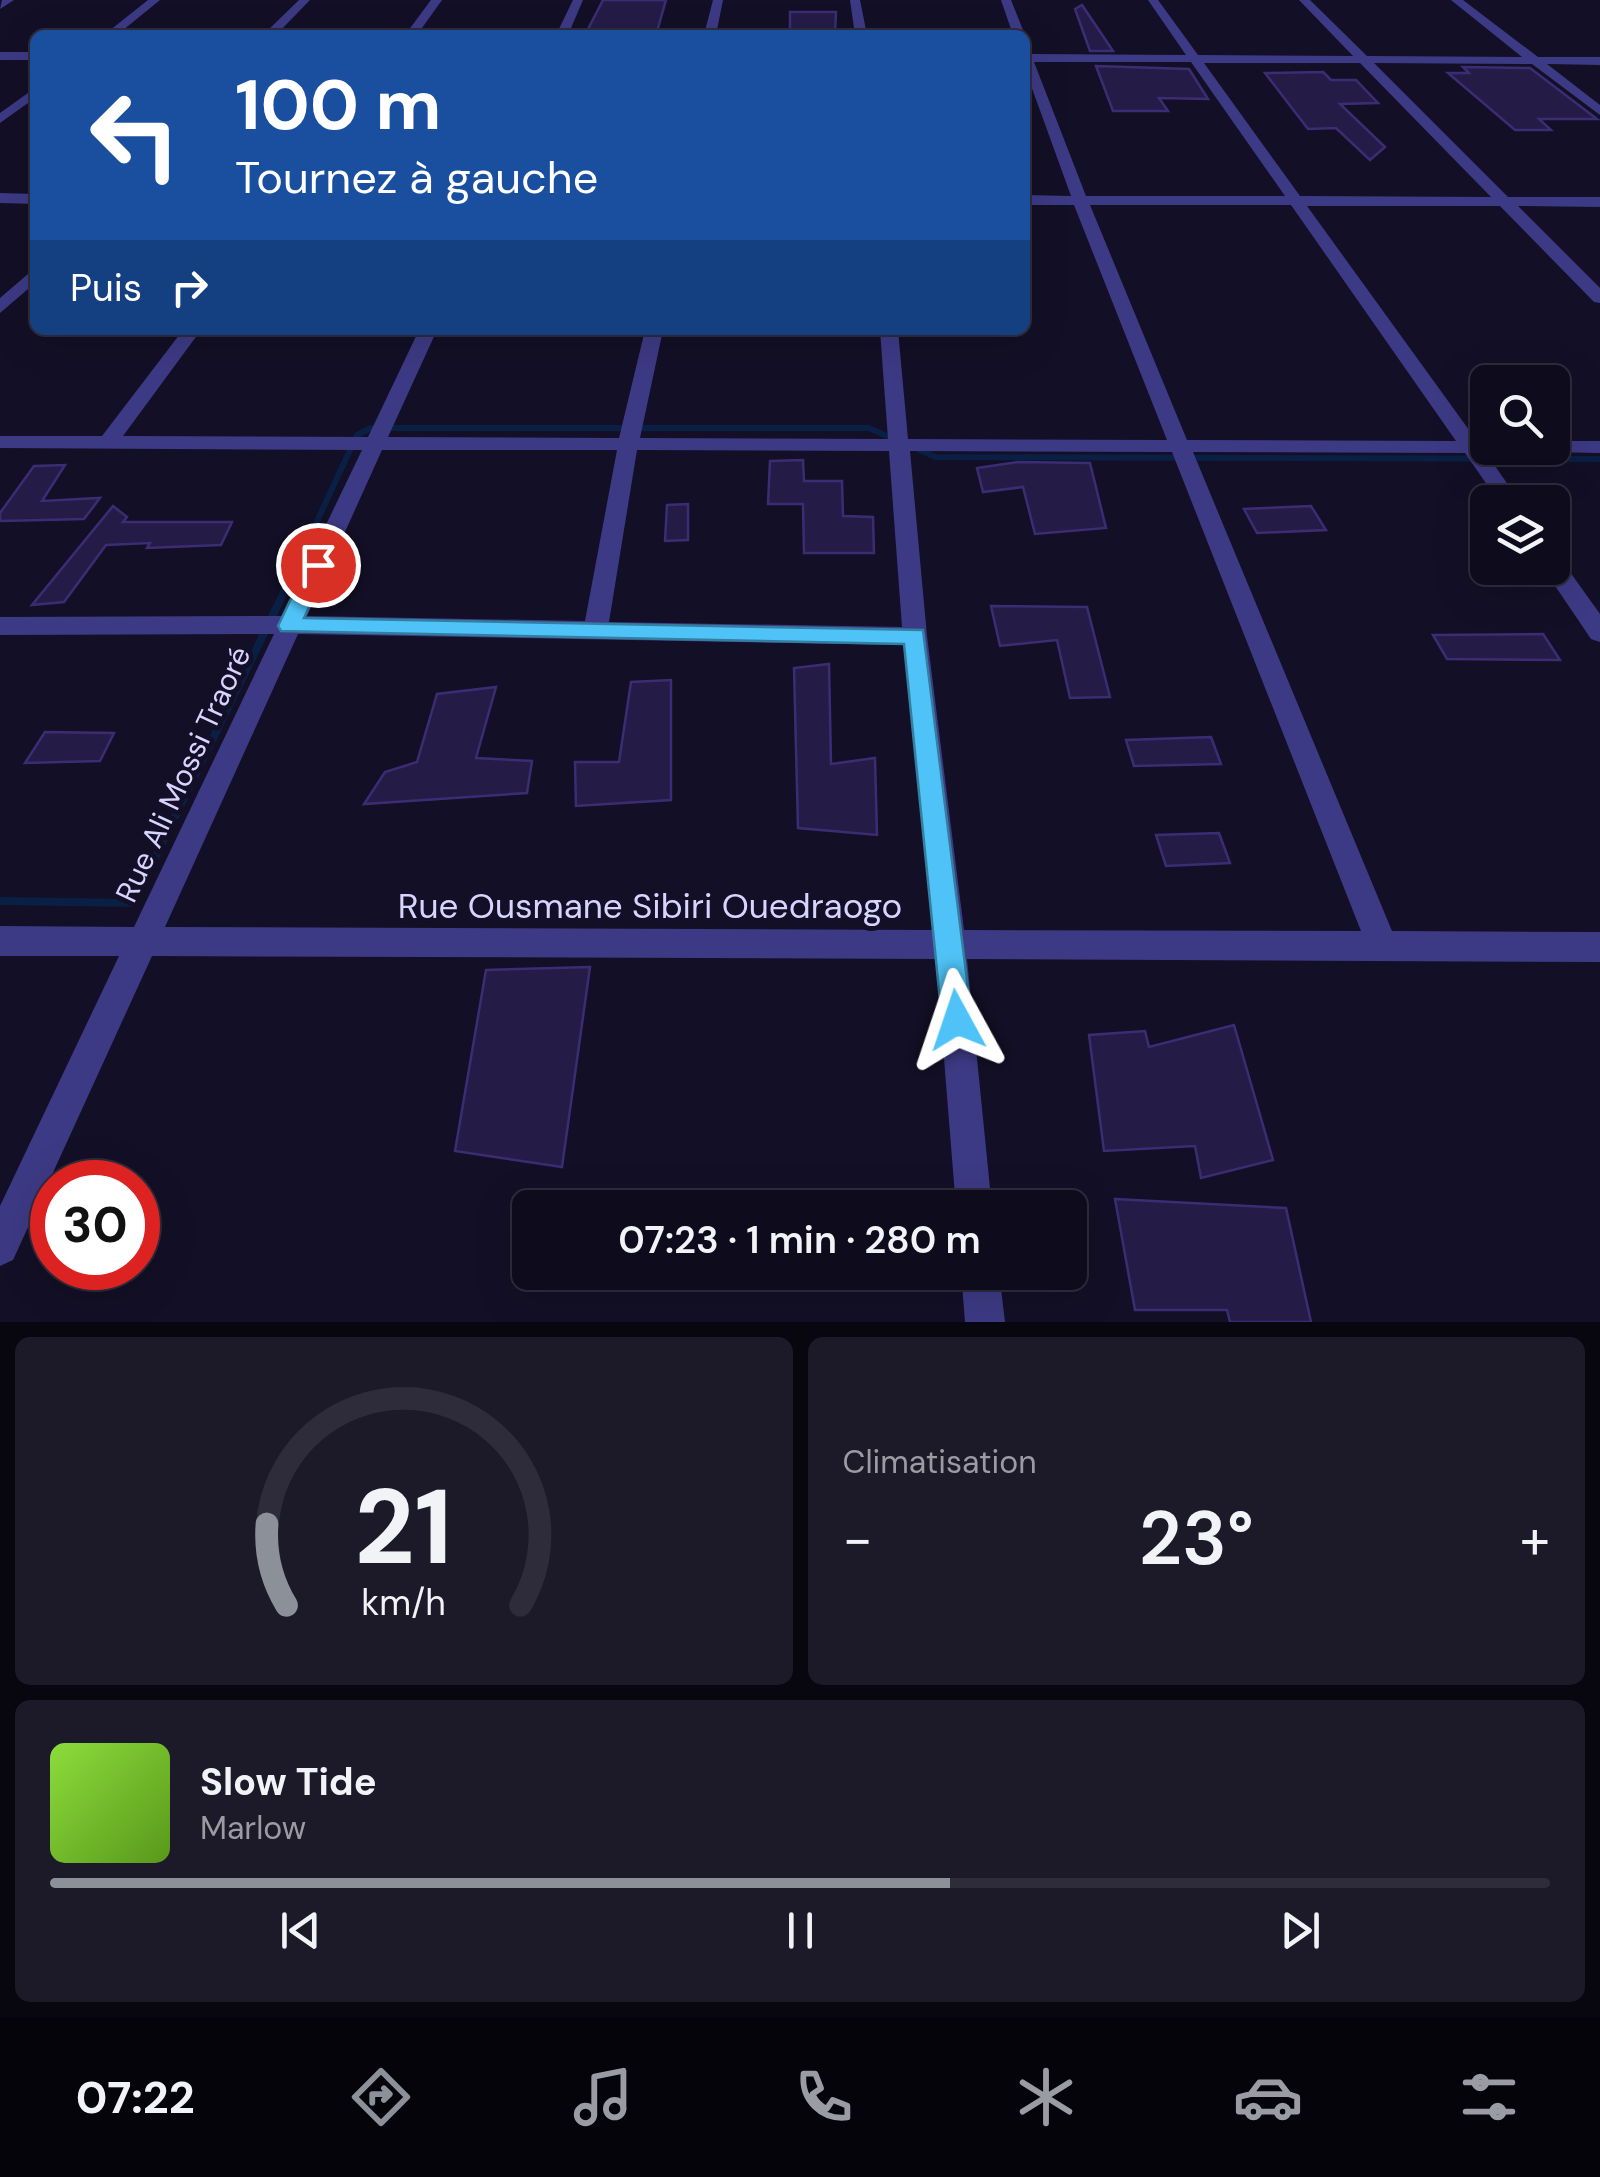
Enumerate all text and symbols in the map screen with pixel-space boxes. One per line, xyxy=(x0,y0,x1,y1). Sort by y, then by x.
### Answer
text: 100 m xyxy=(235,60,441,151)
icon: left xyxy=(70,70,200,200)
text: Tournez à gauche xyxy=(235,148,598,207)
icon: right xyxy=(162,260,217,315)
text: Puis xyxy=(70,263,142,313)
map controls xyxy=(1470,365,1570,585)
button: search xyxy=(1470,365,1570,465)
button: layers xyxy=(1470,485,1570,585)
pin xyxy=(276,523,361,608)
icon: arrive xyxy=(291,538,346,593)
street label: Rue Ali Mossi Traoré xyxy=(107,640,259,908)
street label: Rue Ousmane Sibiri Ouedraogo xyxy=(398,883,902,929)
position arrow xyxy=(905,968,1009,1072)
speed limit sign: 30 xyxy=(30,1160,160,1290)
text: 07:23 · 1 min · 280 m xyxy=(618,1215,981,1265)
text: Climatisation xyxy=(843,1441,1037,1483)
text: 21 xyxy=(355,1460,453,1595)
text: 23° xyxy=(1139,1490,1254,1587)
text: − xyxy=(843,1503,873,1575)
text: + xyxy=(1520,1503,1550,1575)
text: km/h xyxy=(362,1580,446,1626)
text: Slow Tide xyxy=(200,1757,377,1807)
text: Marlow xyxy=(200,1807,306,1849)
icon: previous xyxy=(273,1903,328,1958)
icon: pause xyxy=(773,1903,828,1958)
icon: next xyxy=(1273,1903,1328,1958)
icon: directions xyxy=(346,2062,416,2132)
icon: music xyxy=(568,2062,638,2132)
icon: phone xyxy=(789,2062,859,2132)
icon: climate xyxy=(1011,2062,1081,2132)
icon: car xyxy=(1233,2062,1303,2132)
icon: filters xyxy=(1454,2062,1524,2132)
text: 07:22 xyxy=(76,2068,195,2127)

